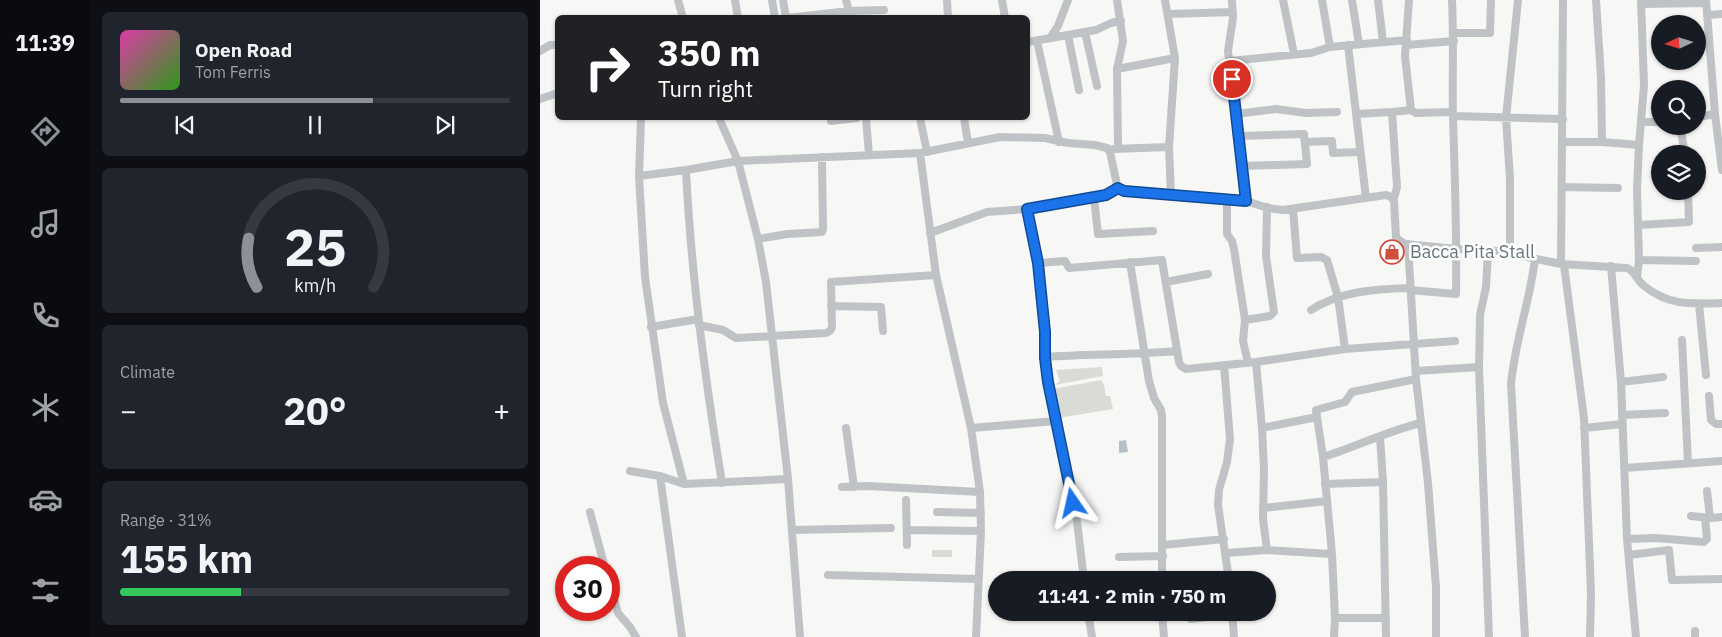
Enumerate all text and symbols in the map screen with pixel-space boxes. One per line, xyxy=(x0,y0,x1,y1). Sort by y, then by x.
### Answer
north arrow xyxy=(1651,15,1706,70)
map controls xyxy=(1651,15,1706,200)
text: 11:39 xyxy=(15,28,75,57)
text: 350 m xyxy=(658,30,761,76)
icon: right xyxy=(575,35,640,100)
text: Open Road xyxy=(195,38,292,62)
pin xyxy=(1211,58,1253,100)
text: Tom Ferris xyxy=(195,62,271,82)
icon: arrive xyxy=(1218,65,1246,93)
text: Turn right xyxy=(658,74,753,103)
button: search xyxy=(1651,80,1706,135)
icon: previous xyxy=(171,111,199,139)
icon: pause xyxy=(301,111,329,139)
icon: next xyxy=(431,111,459,139)
icon: directions xyxy=(28,114,63,149)
button: layers xyxy=(1651,145,1706,200)
icon: music xyxy=(28,206,63,241)
text: 25 xyxy=(284,213,346,280)
shop icon: Bacca Pita Stall xyxy=(1379,239,1405,265)
place label: Bacca Pita Stall xyxy=(1410,240,1535,263)
text: km/h xyxy=(294,274,336,297)
icon: phone xyxy=(28,298,63,333)
text: Climate xyxy=(120,362,175,382)
text: 20° xyxy=(283,386,347,435)
icon: climate xyxy=(28,390,63,425)
text: − xyxy=(120,392,137,429)
text: + xyxy=(493,392,510,429)
position arrow xyxy=(1046,476,1098,528)
icon: car xyxy=(28,482,63,517)
text: Range · 31% xyxy=(120,510,212,530)
text: 155 km xyxy=(120,534,253,583)
speed limit sign: 30 xyxy=(555,556,620,621)
icon: filters xyxy=(28,573,63,608)
text: 11:41 · 2 min · 750 m xyxy=(1038,584,1226,608)

